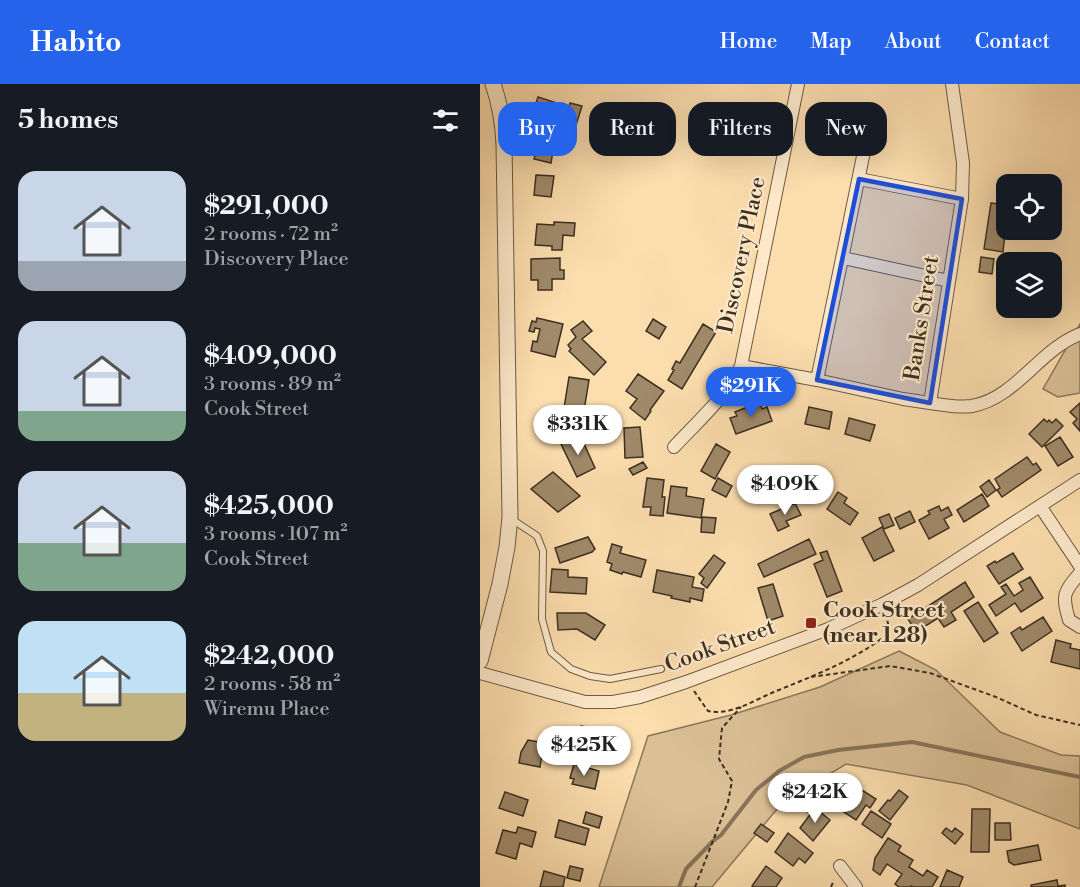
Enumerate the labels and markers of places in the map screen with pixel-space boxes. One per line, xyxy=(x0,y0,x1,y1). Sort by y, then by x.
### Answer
pin: $291K xyxy=(709,367,793,418)
pin: $331K xyxy=(536,405,620,456)
pin: $409K xyxy=(743,465,827,516)
place label: Cook Street (near 128) xyxy=(823,597,945,649)
marker: Cook Street (near 128) xyxy=(804,616,818,630)
pin: $425K xyxy=(542,726,626,777)
pin: $242K xyxy=(773,773,857,824)

